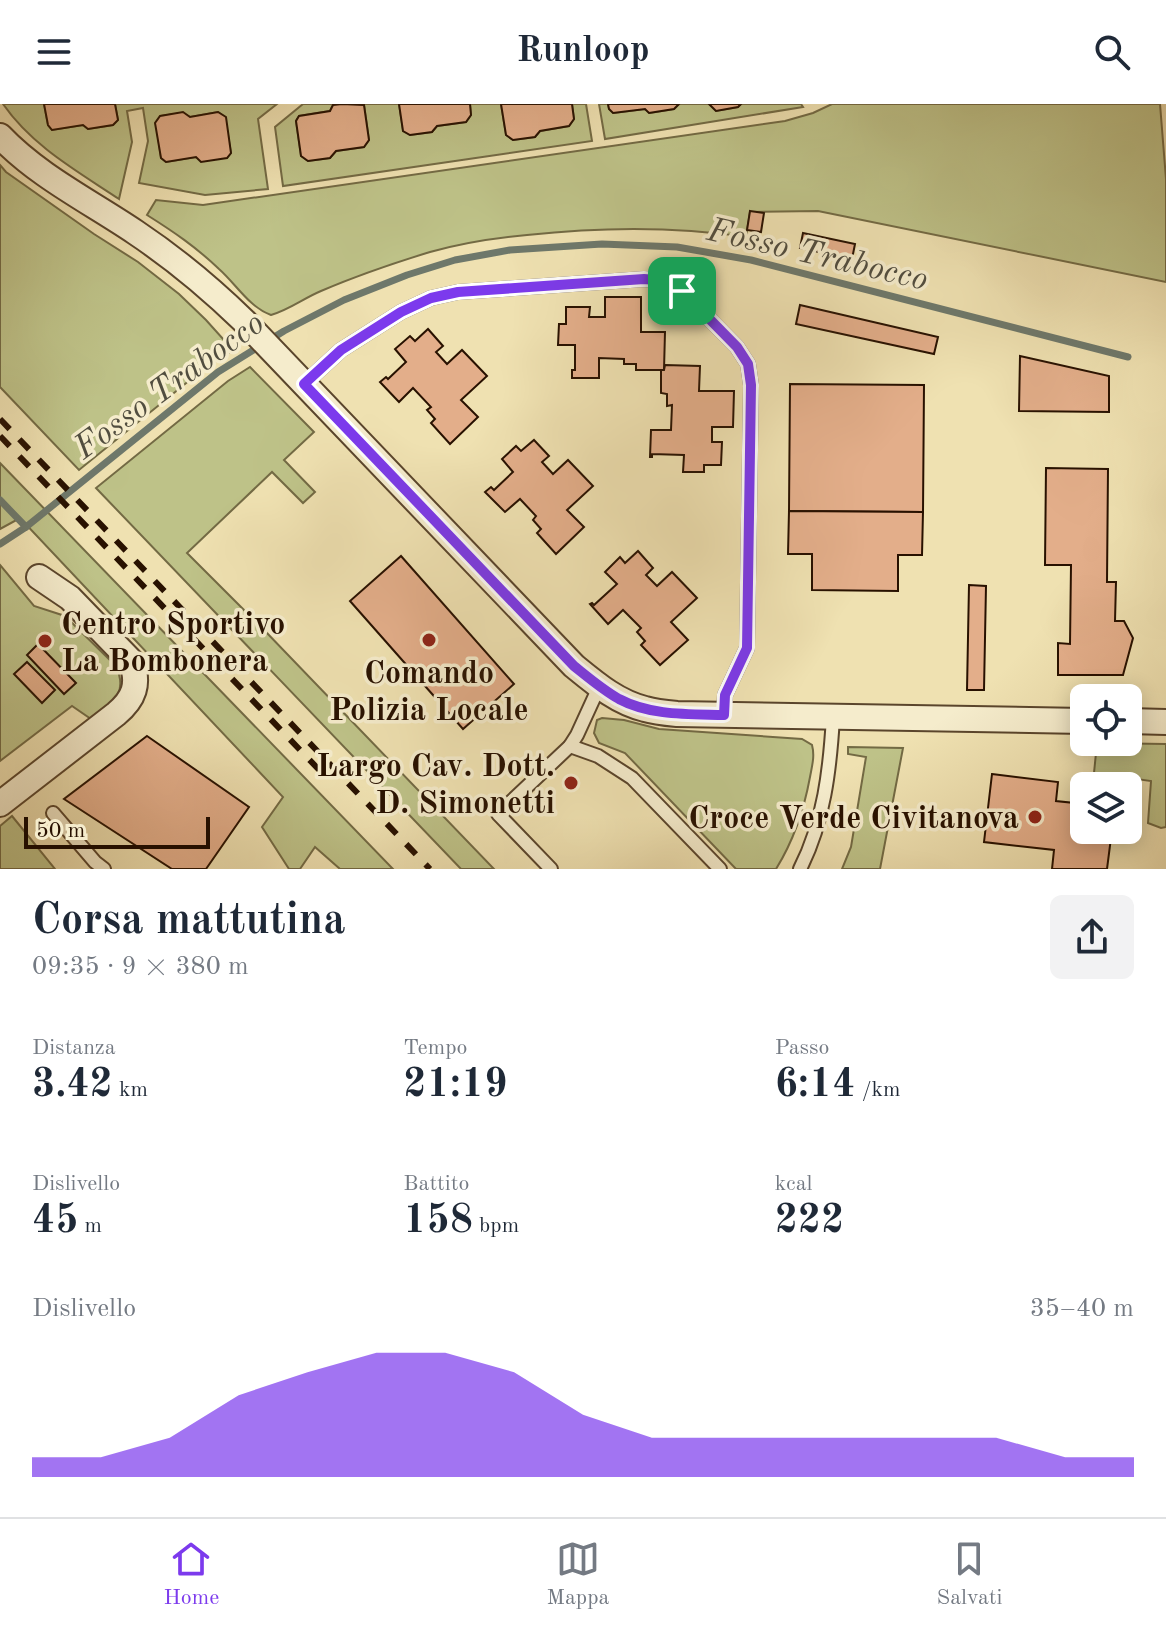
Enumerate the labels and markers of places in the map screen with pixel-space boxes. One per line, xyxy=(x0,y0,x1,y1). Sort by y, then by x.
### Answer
pin xyxy=(648,257,716,325)
place label: Centro Sportivo La Bombonera xyxy=(61,610,285,679)
marker: Comando Polizia Locale xyxy=(420,631,438,649)
marker: Centro Sportivo La Bombonera xyxy=(36,632,54,650)
place label: Comando Polizia Locale xyxy=(329,659,529,728)
place label: Largo Cav. Dott. D. Simonetti xyxy=(316,752,555,821)
marker: Largo Cav. Dott. D. Simonetti xyxy=(562,774,580,792)
place label: Croce Verde Civitanova xyxy=(688,804,1019,836)
marker: Croce Verde Civitanova xyxy=(1026,808,1044,826)

